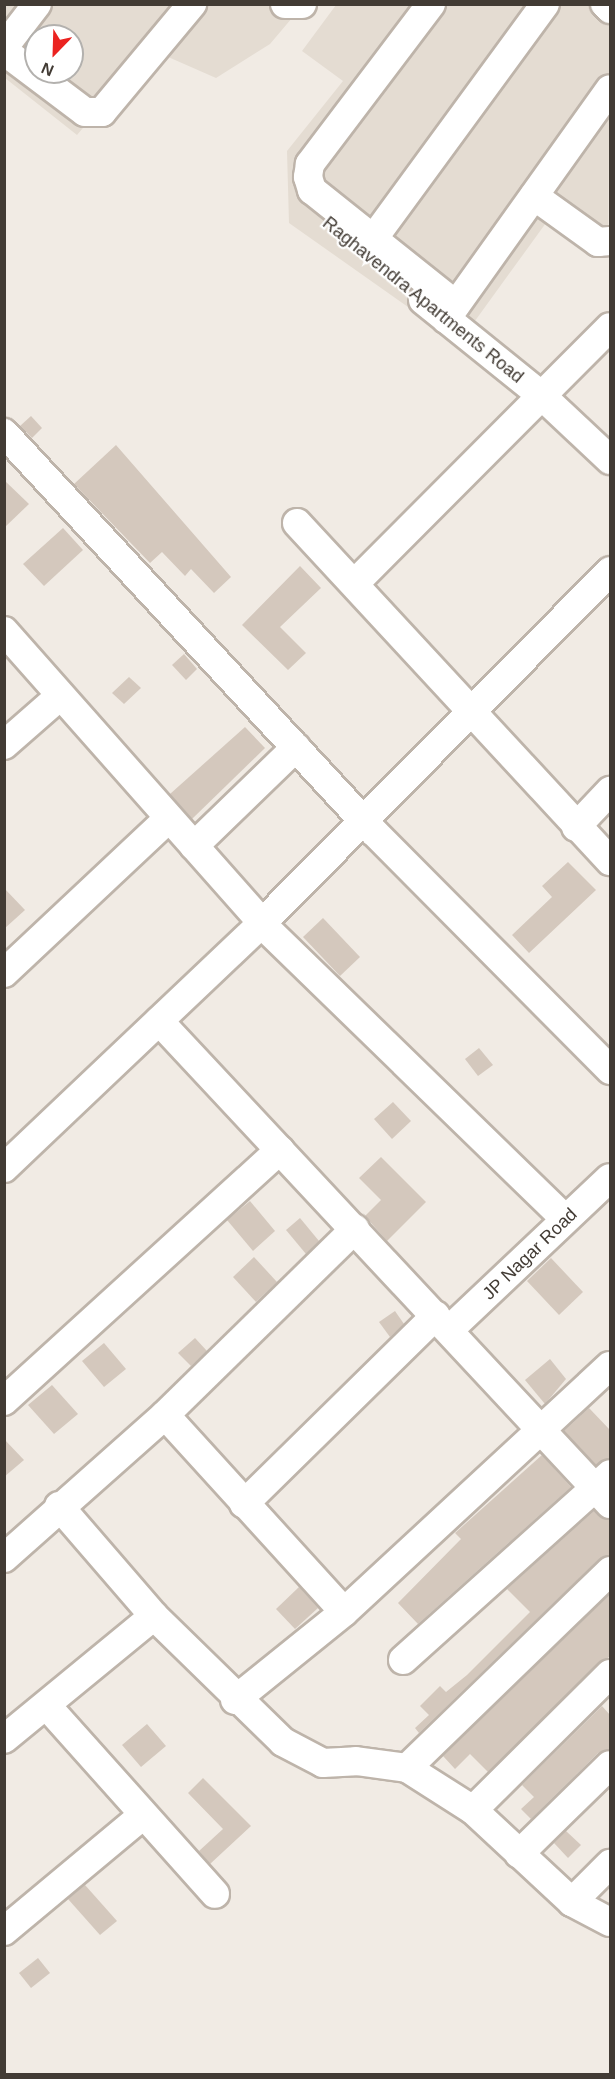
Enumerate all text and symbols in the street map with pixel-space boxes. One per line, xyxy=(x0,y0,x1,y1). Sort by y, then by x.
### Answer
north arrow xyxy=(24,24,84,84)
text: N xyxy=(39,59,56,79)
street label: Raghavendra Apartments Road xyxy=(318,212,528,388)
street label: JP Nagar Road xyxy=(478,1203,582,1305)

